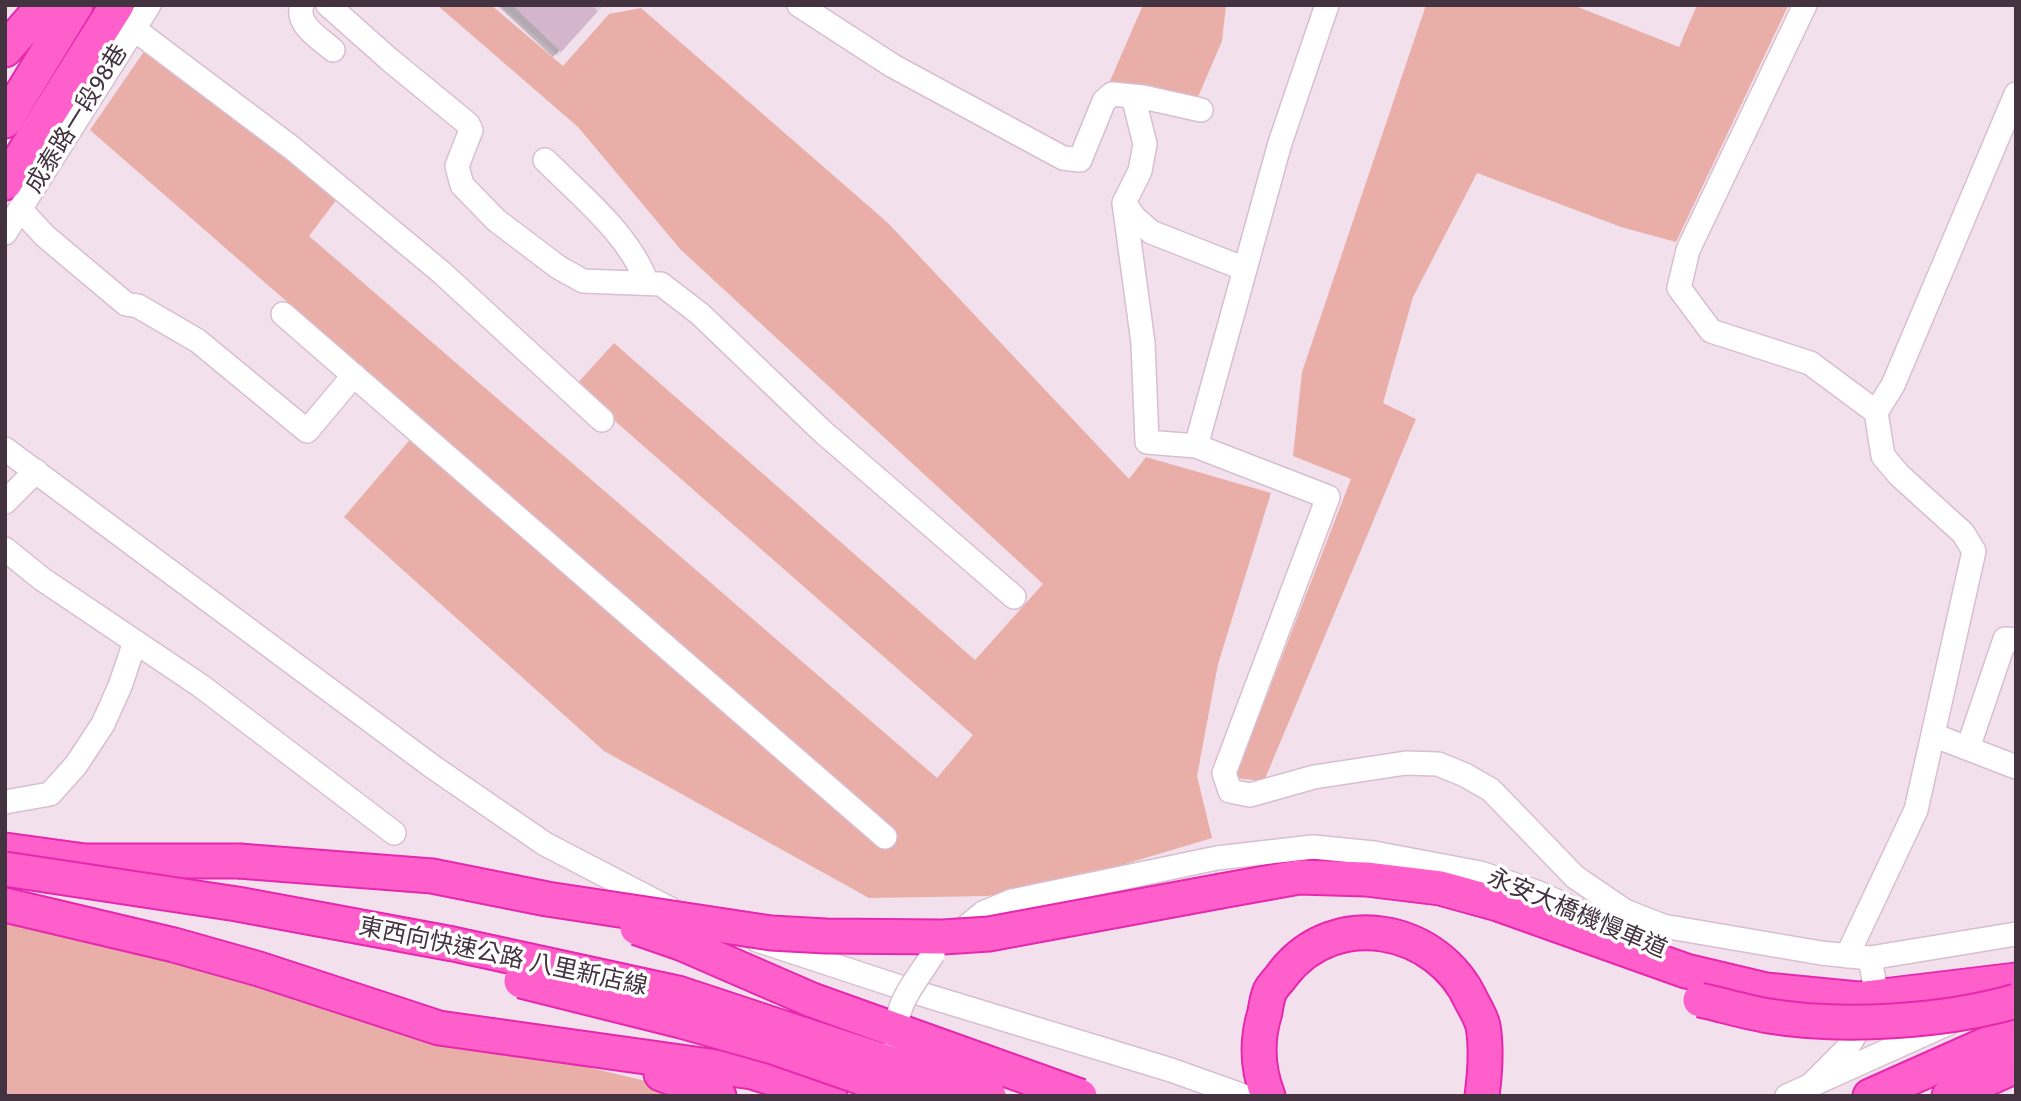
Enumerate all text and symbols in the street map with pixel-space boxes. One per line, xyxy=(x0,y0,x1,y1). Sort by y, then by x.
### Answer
street label: 成泰路一段98巷 xyxy=(20,39,134,199)
street label: 永安大橋機慢車道 xyxy=(1483,863,1671,965)
street label: 東西向快速公路 八里新店線 xyxy=(356,912,650,1002)

